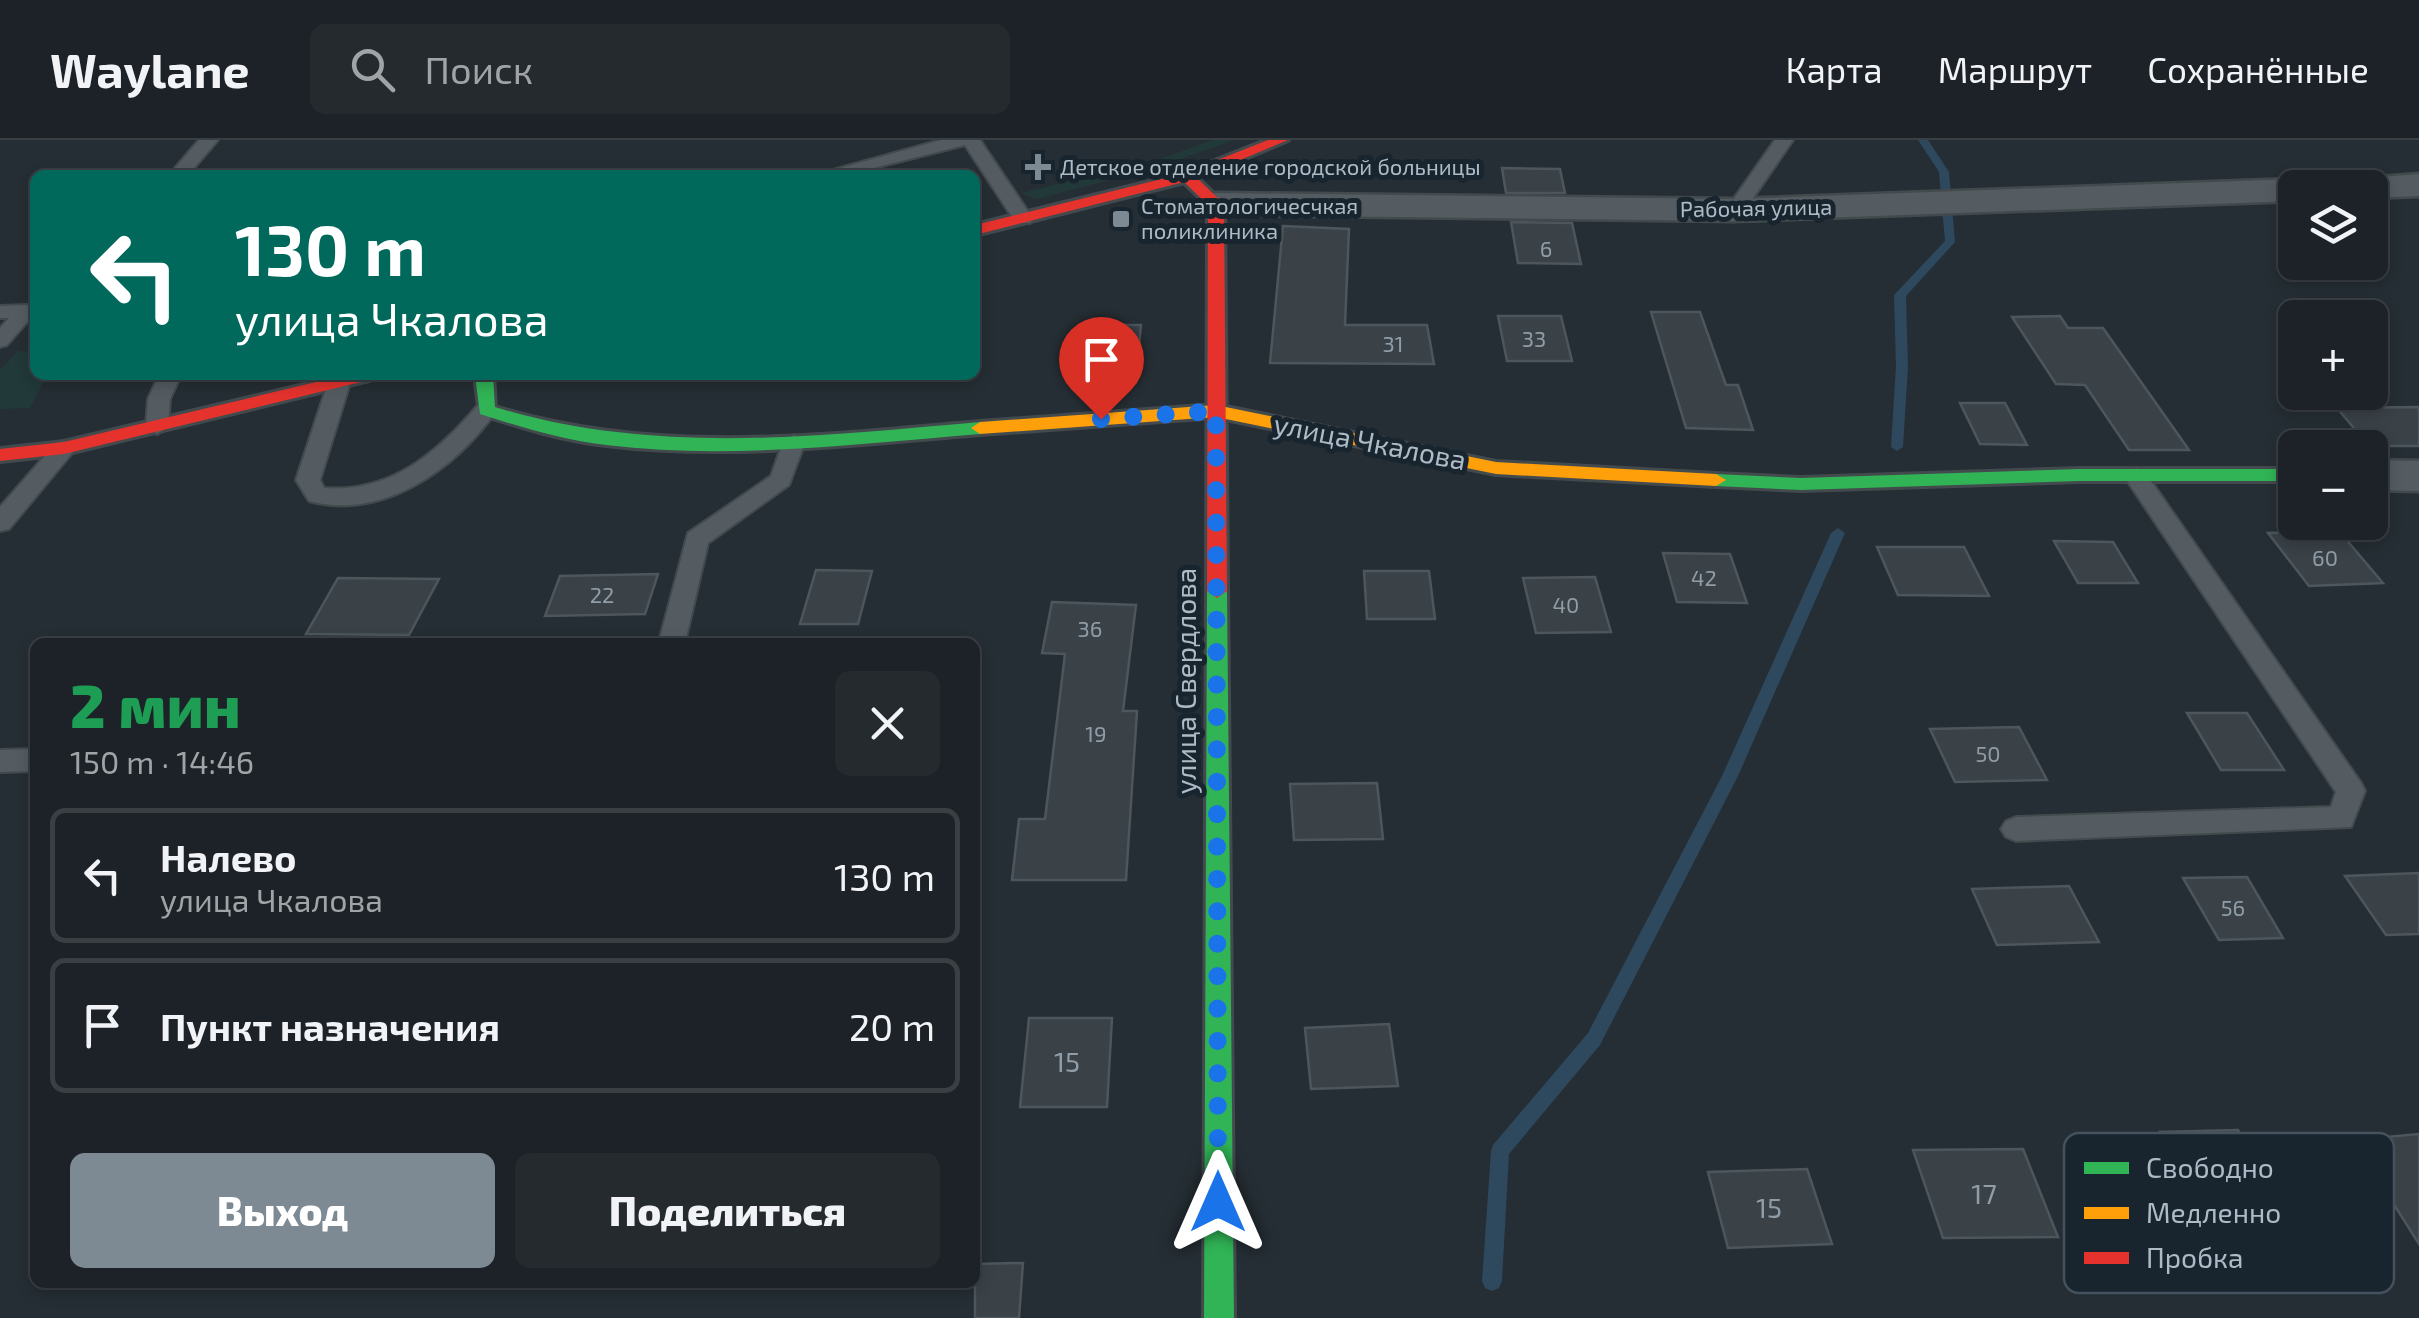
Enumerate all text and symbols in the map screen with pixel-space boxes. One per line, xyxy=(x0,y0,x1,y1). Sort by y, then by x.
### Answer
search box xyxy=(310,24,1010,114)
text: Waylane xyxy=(50,40,250,98)
icon: search xyxy=(345,42,400,97)
text: Поиск xyxy=(425,46,533,92)
text: Карта xyxy=(1785,48,1883,90)
text: Маршрут xyxy=(1938,48,2092,90)
text: Сохранённые xyxy=(2147,48,2369,90)
place label: Детское отделение городской больницы xyxy=(1060,153,1481,179)
marker: Детское отделение городской больницы xyxy=(1025,154,1051,180)
map controls xyxy=(2278,170,2388,540)
button: layers xyxy=(2278,170,2388,280)
place label: Стоматологичесчкая поликлиника xyxy=(1141,192,1358,243)
street label: Рабочая улица xyxy=(1680,193,1832,222)
text: 130 m xyxy=(235,206,426,290)
marker: Стоматологичесчкая поликлиника xyxy=(1110,208,1132,230)
icon: left xyxy=(70,210,200,340)
house number: 6 xyxy=(1540,235,1552,261)
text: улица Чкалова xyxy=(235,291,549,345)
button: + xyxy=(2278,300,2388,410)
pin xyxy=(1059,317,1144,420)
house number: 33 xyxy=(1522,325,1546,351)
house number: 31 xyxy=(1383,330,1404,356)
icon: arrive xyxy=(1074,332,1129,387)
street label: улица Чкалова xyxy=(1271,406,1469,476)
button: − xyxy=(2278,430,2388,540)
house number: 60 xyxy=(2312,544,2338,570)
house number: 42 xyxy=(1691,564,1717,590)
street label: улица Свердлова xyxy=(1168,568,1202,794)
house number: 22 xyxy=(590,581,614,607)
house number: 40 xyxy=(1553,591,1579,617)
house number: 36 xyxy=(1078,615,1102,641)
text: 2 мин xyxy=(70,668,241,740)
button: close xyxy=(835,671,940,776)
house number: 19 xyxy=(1085,720,1107,746)
house number: 50 xyxy=(1975,740,2001,766)
text: 150 m · 14:46 xyxy=(70,742,254,780)
text: Налево xyxy=(160,834,296,880)
icon: left xyxy=(75,848,130,903)
text: 130 m xyxy=(834,853,935,899)
text: улица Чкалова xyxy=(160,880,383,918)
house number: 56 xyxy=(2221,894,2245,920)
icon: arrive xyxy=(75,998,130,1053)
text: Пункт назначения xyxy=(160,1003,500,1049)
text: 20 m xyxy=(849,1003,935,1049)
house number: 15 xyxy=(1054,1044,1080,1078)
legend xyxy=(2064,1133,2394,1293)
position arrow xyxy=(1166,1150,1270,1254)
text: Свободно xyxy=(2146,1150,2274,1184)
button: Выход xyxy=(70,1153,495,1268)
button: Поделиться xyxy=(515,1153,940,1268)
house number: 17 xyxy=(1971,1176,1997,1210)
house number: 15 xyxy=(1756,1190,1782,1224)
text: Медленно xyxy=(2146,1195,2281,1229)
text: Пробка xyxy=(2146,1240,2244,1274)

